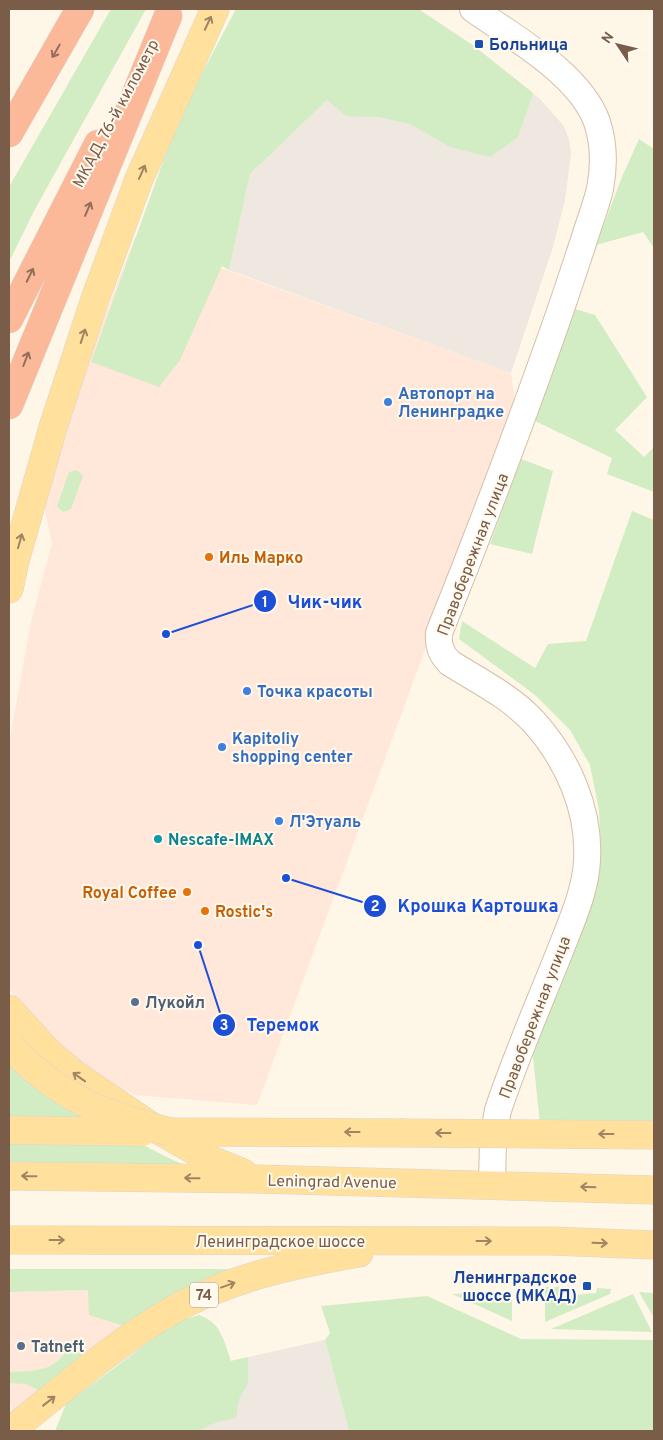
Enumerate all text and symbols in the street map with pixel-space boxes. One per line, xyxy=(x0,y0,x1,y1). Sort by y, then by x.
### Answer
one-way arrow xyxy=(204,16,213,31)
north arrow xyxy=(593,20,643,70)
text: N xyxy=(599,29,618,47)
street label: МКАД, 76-й километр xyxy=(69,36,164,192)
place label: Больница xyxy=(489,36,568,56)
marker: Больница xyxy=(473,38,485,50)
one-way arrow xyxy=(50,43,60,58)
one-way arrow xyxy=(138,165,148,180)
one-way arrow xyxy=(83,202,93,217)
one-way arrow xyxy=(26,268,35,283)
one-way arrow xyxy=(78,328,88,344)
one-way arrow xyxy=(23,352,32,367)
place label: Автопорт на Ленинградке xyxy=(398,385,504,423)
marker: Автопорт на Ленинградке xyxy=(382,396,394,408)
street label: Правобережная улица xyxy=(434,471,514,639)
one-way arrow xyxy=(16,534,25,550)
place label: Иль Марко xyxy=(219,549,303,569)
marker: Иль Марко xyxy=(203,551,215,563)
callout: Чик-чик xyxy=(252,585,372,618)
text: Чик-чик xyxy=(288,592,363,615)
text: 1 xyxy=(262,594,268,613)
place label: Точка красоты xyxy=(257,683,373,703)
marker: Точка красоты xyxy=(241,685,253,697)
place label: Kapitoliy shopping center xyxy=(232,730,353,768)
marker: Kapitoliy shopping center xyxy=(216,741,228,753)
place label: Л'Этуаль xyxy=(289,813,361,833)
marker: Л'Этуаль xyxy=(273,815,285,827)
place label: Nescafe-IMAX xyxy=(168,831,274,851)
marker: Nescafe-IMAX xyxy=(152,833,164,845)
place label: Royal Coffee xyxy=(82,884,177,904)
marker: Royal Coffee xyxy=(181,886,193,898)
callout: Крошка Картошка xyxy=(362,889,569,922)
text: Крошка Картошка xyxy=(397,896,559,919)
text: 2 xyxy=(370,898,380,917)
place label: Rostic's xyxy=(215,903,273,923)
marker: Rostic's xyxy=(199,905,211,917)
street label: Правобережная улица xyxy=(496,934,576,1102)
place label: Лукойл xyxy=(145,994,205,1014)
marker: Лукойл xyxy=(129,996,141,1008)
callout: Теремок xyxy=(211,1008,329,1041)
text: Теремок xyxy=(246,1015,320,1038)
text: 3 xyxy=(220,1017,229,1036)
one-way arrow xyxy=(73,1072,87,1082)
one-way arrow xyxy=(344,1127,360,1137)
one-way arrow xyxy=(435,1128,452,1138)
one-way arrow xyxy=(598,1129,614,1139)
one-way arrow xyxy=(21,1172,37,1181)
street label: Leningrad Avenue xyxy=(267,1172,397,1194)
one-way arrow xyxy=(184,1173,200,1183)
one-way arrow xyxy=(580,1183,596,1192)
street label: Ленинградское шоссе xyxy=(195,1233,365,1253)
one-way arrow xyxy=(49,1235,65,1245)
one-way arrow xyxy=(476,1236,492,1246)
one-way arrow xyxy=(591,1238,607,1248)
place label: Ленинградское шоссе (МКАД) xyxy=(453,1269,577,1307)
one-way arrow xyxy=(220,1280,235,1289)
marker: Ленинградское шоссе (МКАД) xyxy=(581,1280,593,1292)
road number: 74 xyxy=(190,1282,218,1308)
place label: Tatneft xyxy=(31,1338,85,1358)
marker: Tatneft xyxy=(15,1340,27,1352)
one-way arrow xyxy=(42,1396,56,1406)

